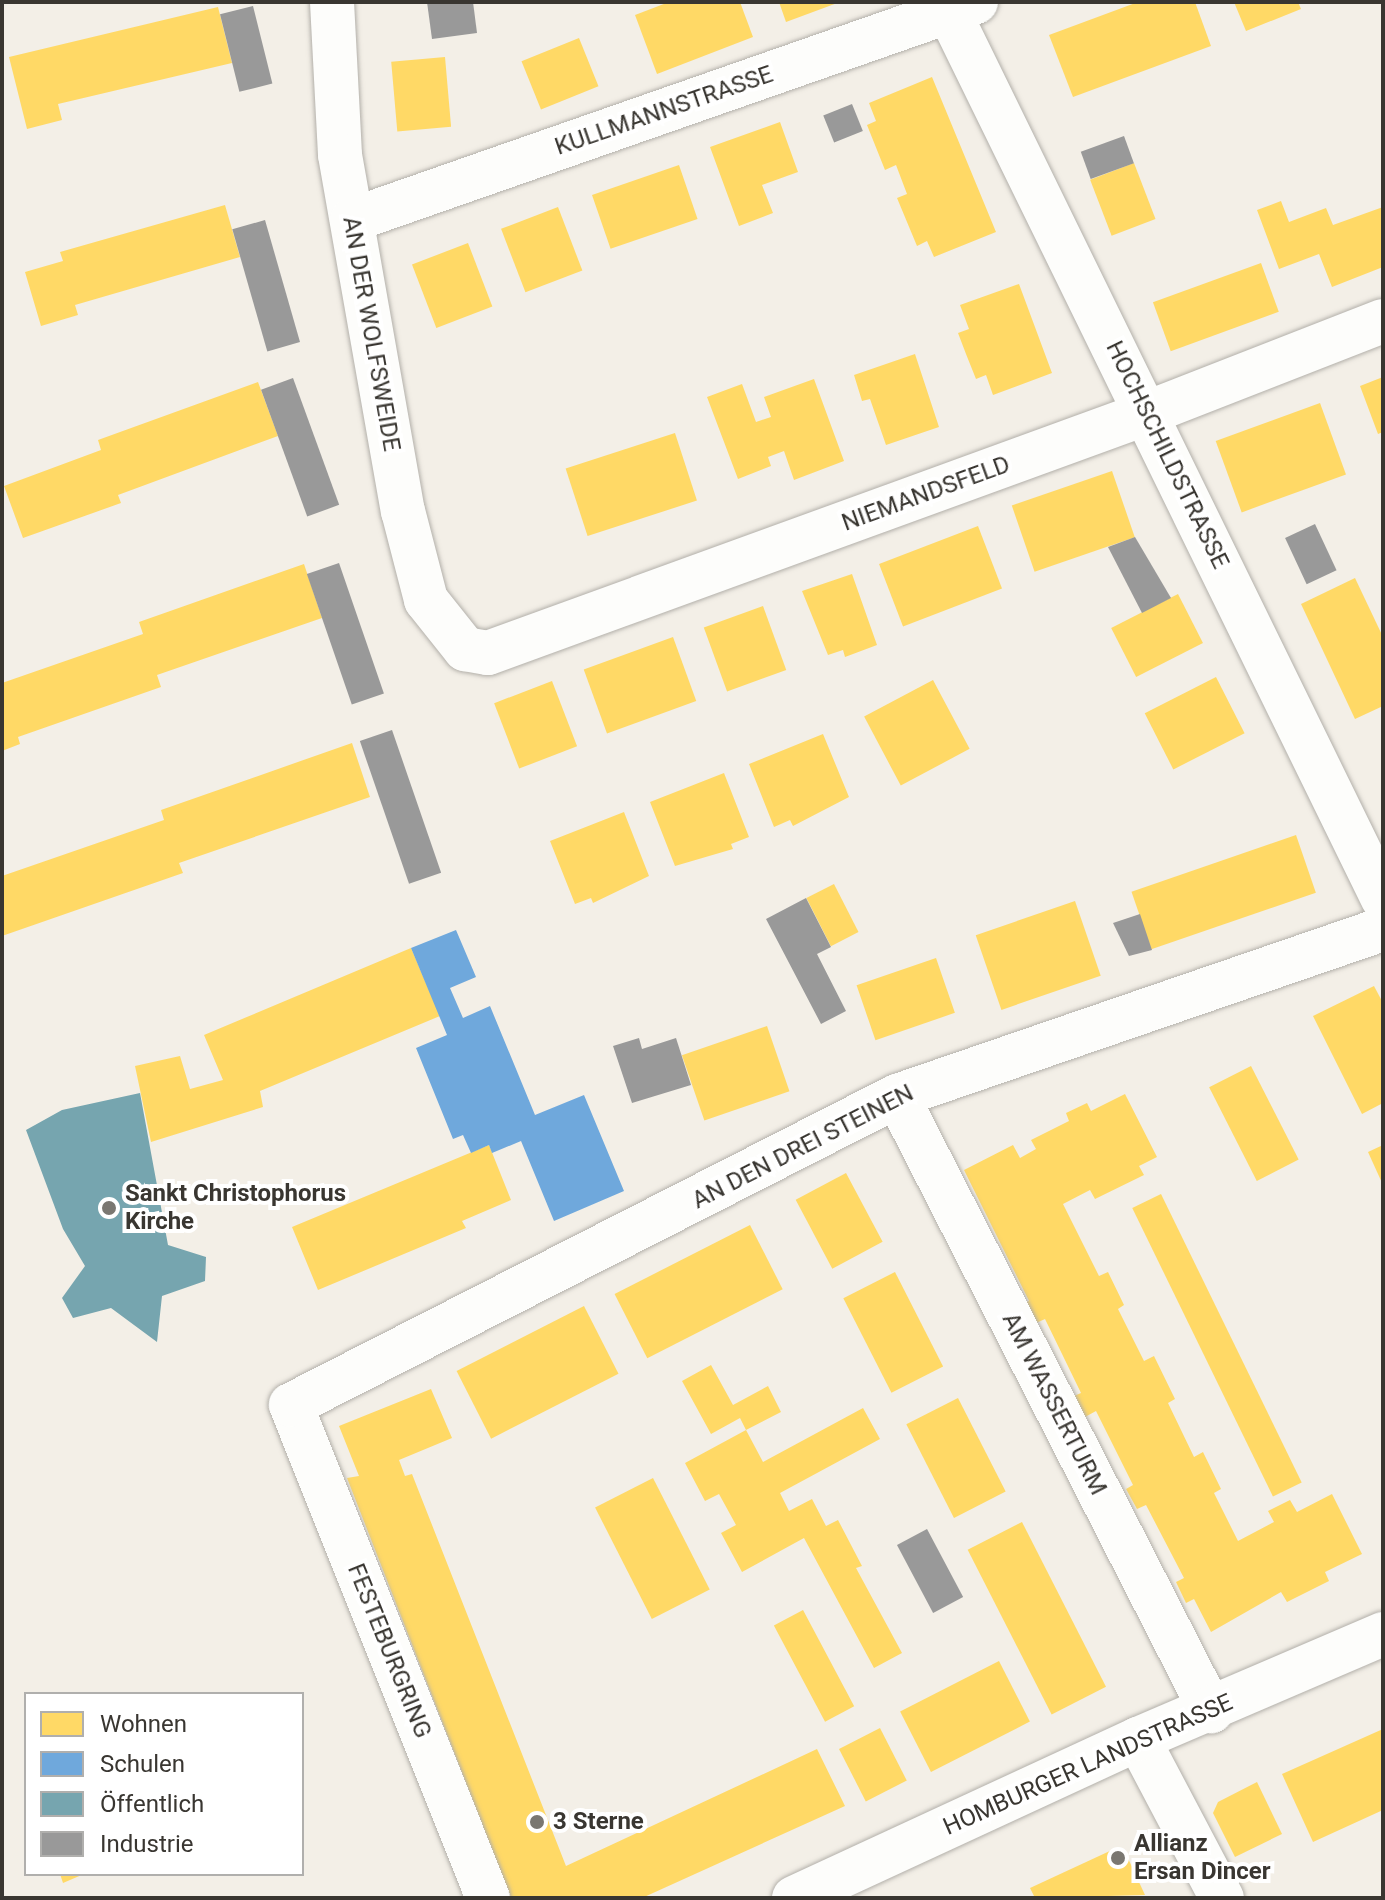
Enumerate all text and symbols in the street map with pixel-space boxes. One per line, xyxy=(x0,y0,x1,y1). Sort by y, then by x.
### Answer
street label: KULLMANNSTRASSE xyxy=(551,60,777,162)
street label: AN DER WOLFSWEIDE xyxy=(336,214,406,454)
street label: HOCHSCHILDSTRASSE xyxy=(1099,336,1235,574)
street label: NIEMANDSFELD xyxy=(838,450,1014,538)
street label: AN DEN DREI STEINEN xyxy=(688,1079,918,1215)
place label: Sankt Christophorus Kirche xyxy=(125,1180,346,1236)
marker: Sankt Christophorus Kirche xyxy=(100,1199,118,1217)
street label: AM WASSERTURM xyxy=(996,1308,1112,1500)
street label: FESTEBURGRING xyxy=(341,1560,437,1742)
street label: HOMBURGER LANDSTRASSE xyxy=(939,1688,1237,1842)
legend xyxy=(24,1692,304,1876)
text: Wohnen xyxy=(100,1710,187,1738)
text: Schulen xyxy=(100,1750,185,1778)
text: Öffentlich xyxy=(100,1790,204,1818)
place label: 3 Sterne xyxy=(553,1808,644,1836)
marker: 3 Sterne xyxy=(528,1813,546,1831)
text: Industrie xyxy=(100,1830,193,1858)
place label: Allianz Ersan Dincer xyxy=(1134,1830,1271,1886)
marker: Allianz Ersan Dincer xyxy=(1109,1849,1127,1867)

